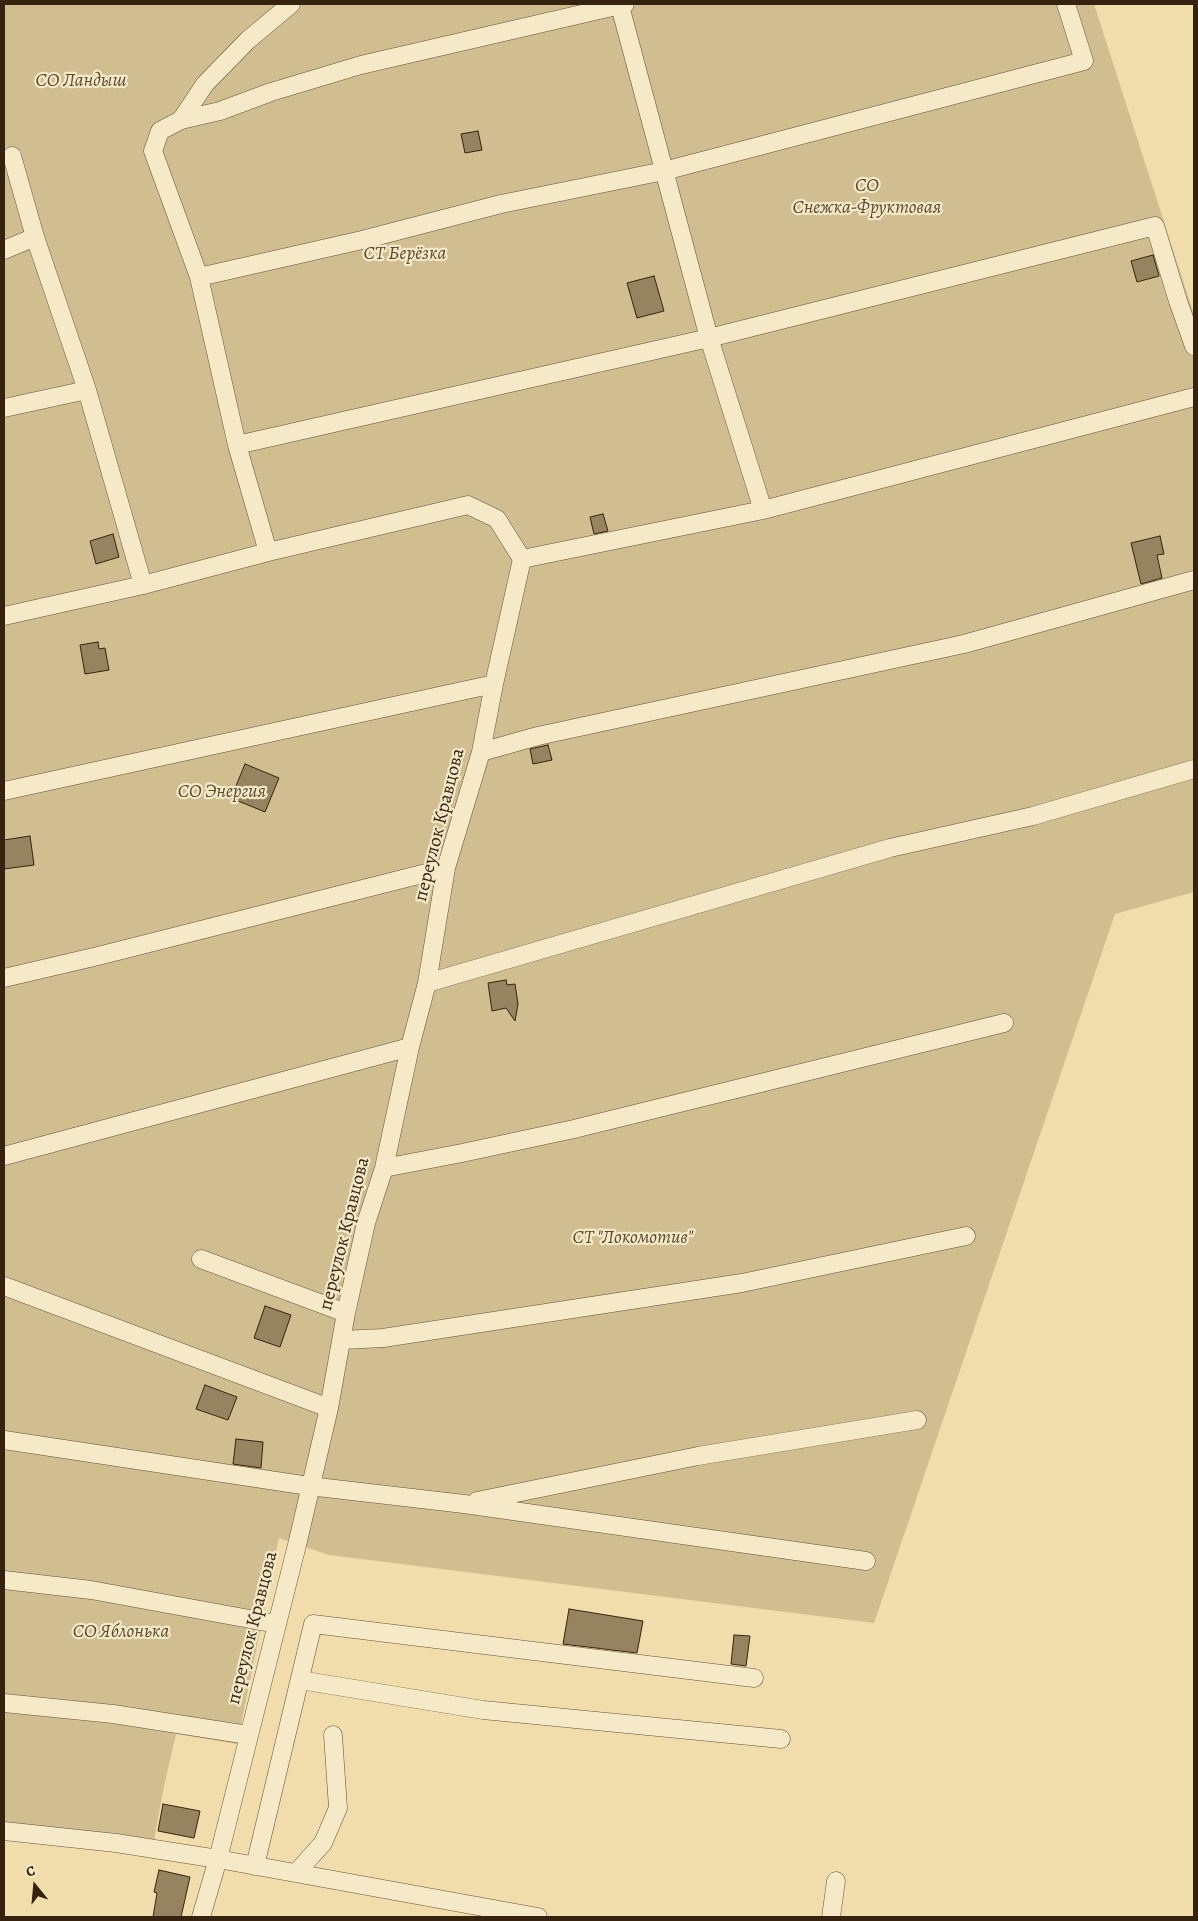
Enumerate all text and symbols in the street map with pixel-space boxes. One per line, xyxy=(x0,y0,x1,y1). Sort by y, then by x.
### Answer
park label: СО Ландыш xyxy=(36,70,126,92)
park label: СО Снежка-Фруктовая xyxy=(793,175,941,219)
park label: СТ Берёзка xyxy=(364,243,446,265)
street label: переулок Кравцова xyxy=(410,746,470,904)
park label: СО Энергия xyxy=(178,781,266,803)
street label: переулок Кравцова xyxy=(315,1155,375,1313)
park label: СТ "Локомотив" xyxy=(573,1227,693,1249)
street label: переулок Кравцова xyxy=(223,1549,283,1707)
park label: СО Яблонька xyxy=(73,1621,169,1643)
north arrow xyxy=(10,1861,60,1911)
text: С xyxy=(24,1861,37,1882)

